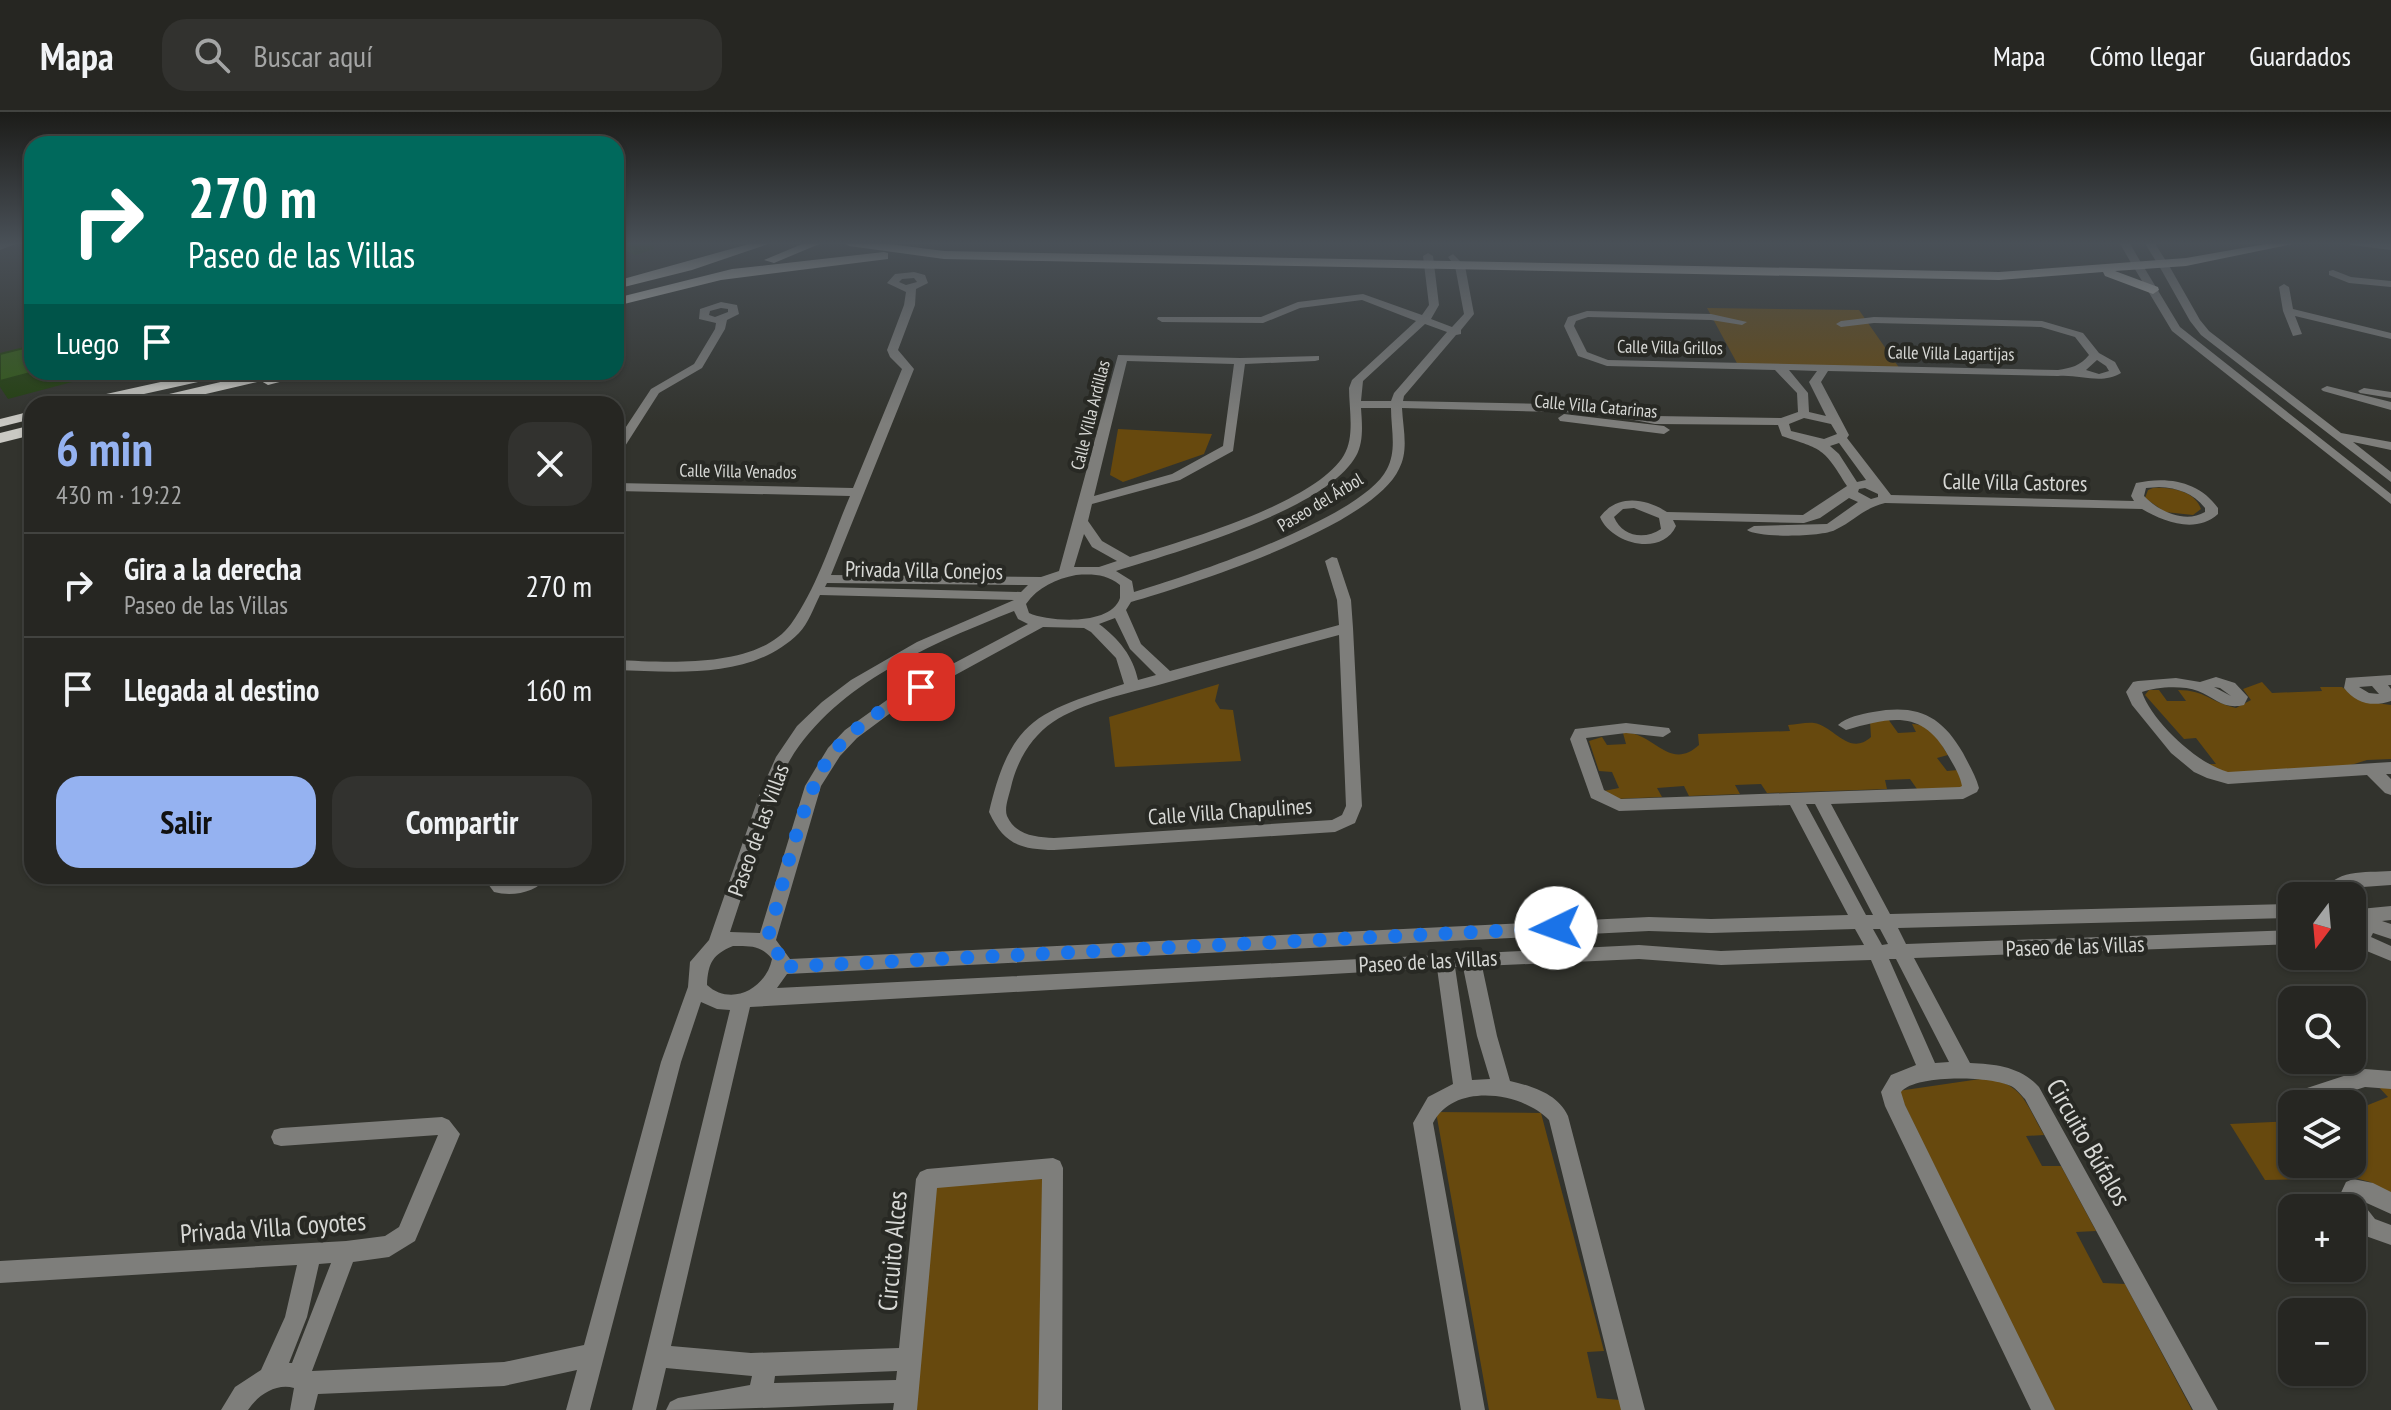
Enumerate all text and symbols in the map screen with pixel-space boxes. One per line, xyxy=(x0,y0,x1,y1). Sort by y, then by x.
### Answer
search box xyxy=(162,19,722,91)
text: Mapa xyxy=(40,31,114,80)
icon: search xyxy=(190,33,234,77)
text: Buscar aquí xyxy=(254,36,373,75)
text: Mapa xyxy=(1993,37,2045,74)
text: Cómo llegar xyxy=(2089,37,2205,74)
text: Guardados xyxy=(2249,37,2351,74)
text: 270 m xyxy=(188,161,317,233)
icon: right xyxy=(56,168,160,272)
text: Paseo de las Villas xyxy=(188,231,415,278)
icon: arrive xyxy=(135,320,179,364)
text: Luego xyxy=(56,323,119,362)
street label: Calle Villa Grillos xyxy=(1617,335,1723,359)
street label: Calle Villa Lagartijas xyxy=(1887,340,2015,366)
street label: Calle Villa Ardillas xyxy=(1065,358,1115,472)
street label: Calle Villa Catarinas xyxy=(1534,389,1658,423)
text: 6 min xyxy=(56,417,153,479)
button: close xyxy=(508,422,592,506)
street label: Calle Villa Venados xyxy=(679,458,797,484)
street label: Paseo del Árbol xyxy=(1273,467,1368,537)
street label: Calle Villa Castores xyxy=(1942,467,2088,497)
text: 430 m · 19:22 xyxy=(56,478,182,511)
text: Gira a la derecha xyxy=(124,549,302,588)
street label: Privada Villa Conejos xyxy=(845,555,1003,585)
icon: right xyxy=(56,563,100,607)
text: 270 m xyxy=(526,566,592,605)
text: Paseo de las Villas xyxy=(124,588,288,621)
pin xyxy=(887,653,955,721)
icon: arrive xyxy=(899,665,943,709)
icon: arrive xyxy=(56,667,100,711)
text: Llegada al destino xyxy=(124,670,319,709)
text: 160 m xyxy=(526,670,592,709)
street label: Paseo de las Villas xyxy=(721,760,795,900)
button: Salir xyxy=(56,776,316,868)
button: Compartir xyxy=(332,776,592,868)
street label: Calle Villa Chapulines xyxy=(1147,791,1313,831)
north arrow xyxy=(2278,882,2366,970)
map controls xyxy=(2278,882,2366,1386)
position arrow xyxy=(1514,886,1598,970)
street label: Paseo de las Villas xyxy=(2005,930,2145,962)
street label: Paseo de las Villas xyxy=(1358,943,1498,979)
button: search xyxy=(2278,986,2366,1074)
street label: Circuito Búfalos xyxy=(2039,1073,2139,1211)
button: layers xyxy=(2278,1090,2366,1178)
street label: Circuito Alces xyxy=(870,1190,914,1312)
button: + xyxy=(2278,1194,2366,1282)
street label: Privada Villa Coyotes xyxy=(179,1204,367,1250)
button: − xyxy=(2278,1298,2366,1386)

